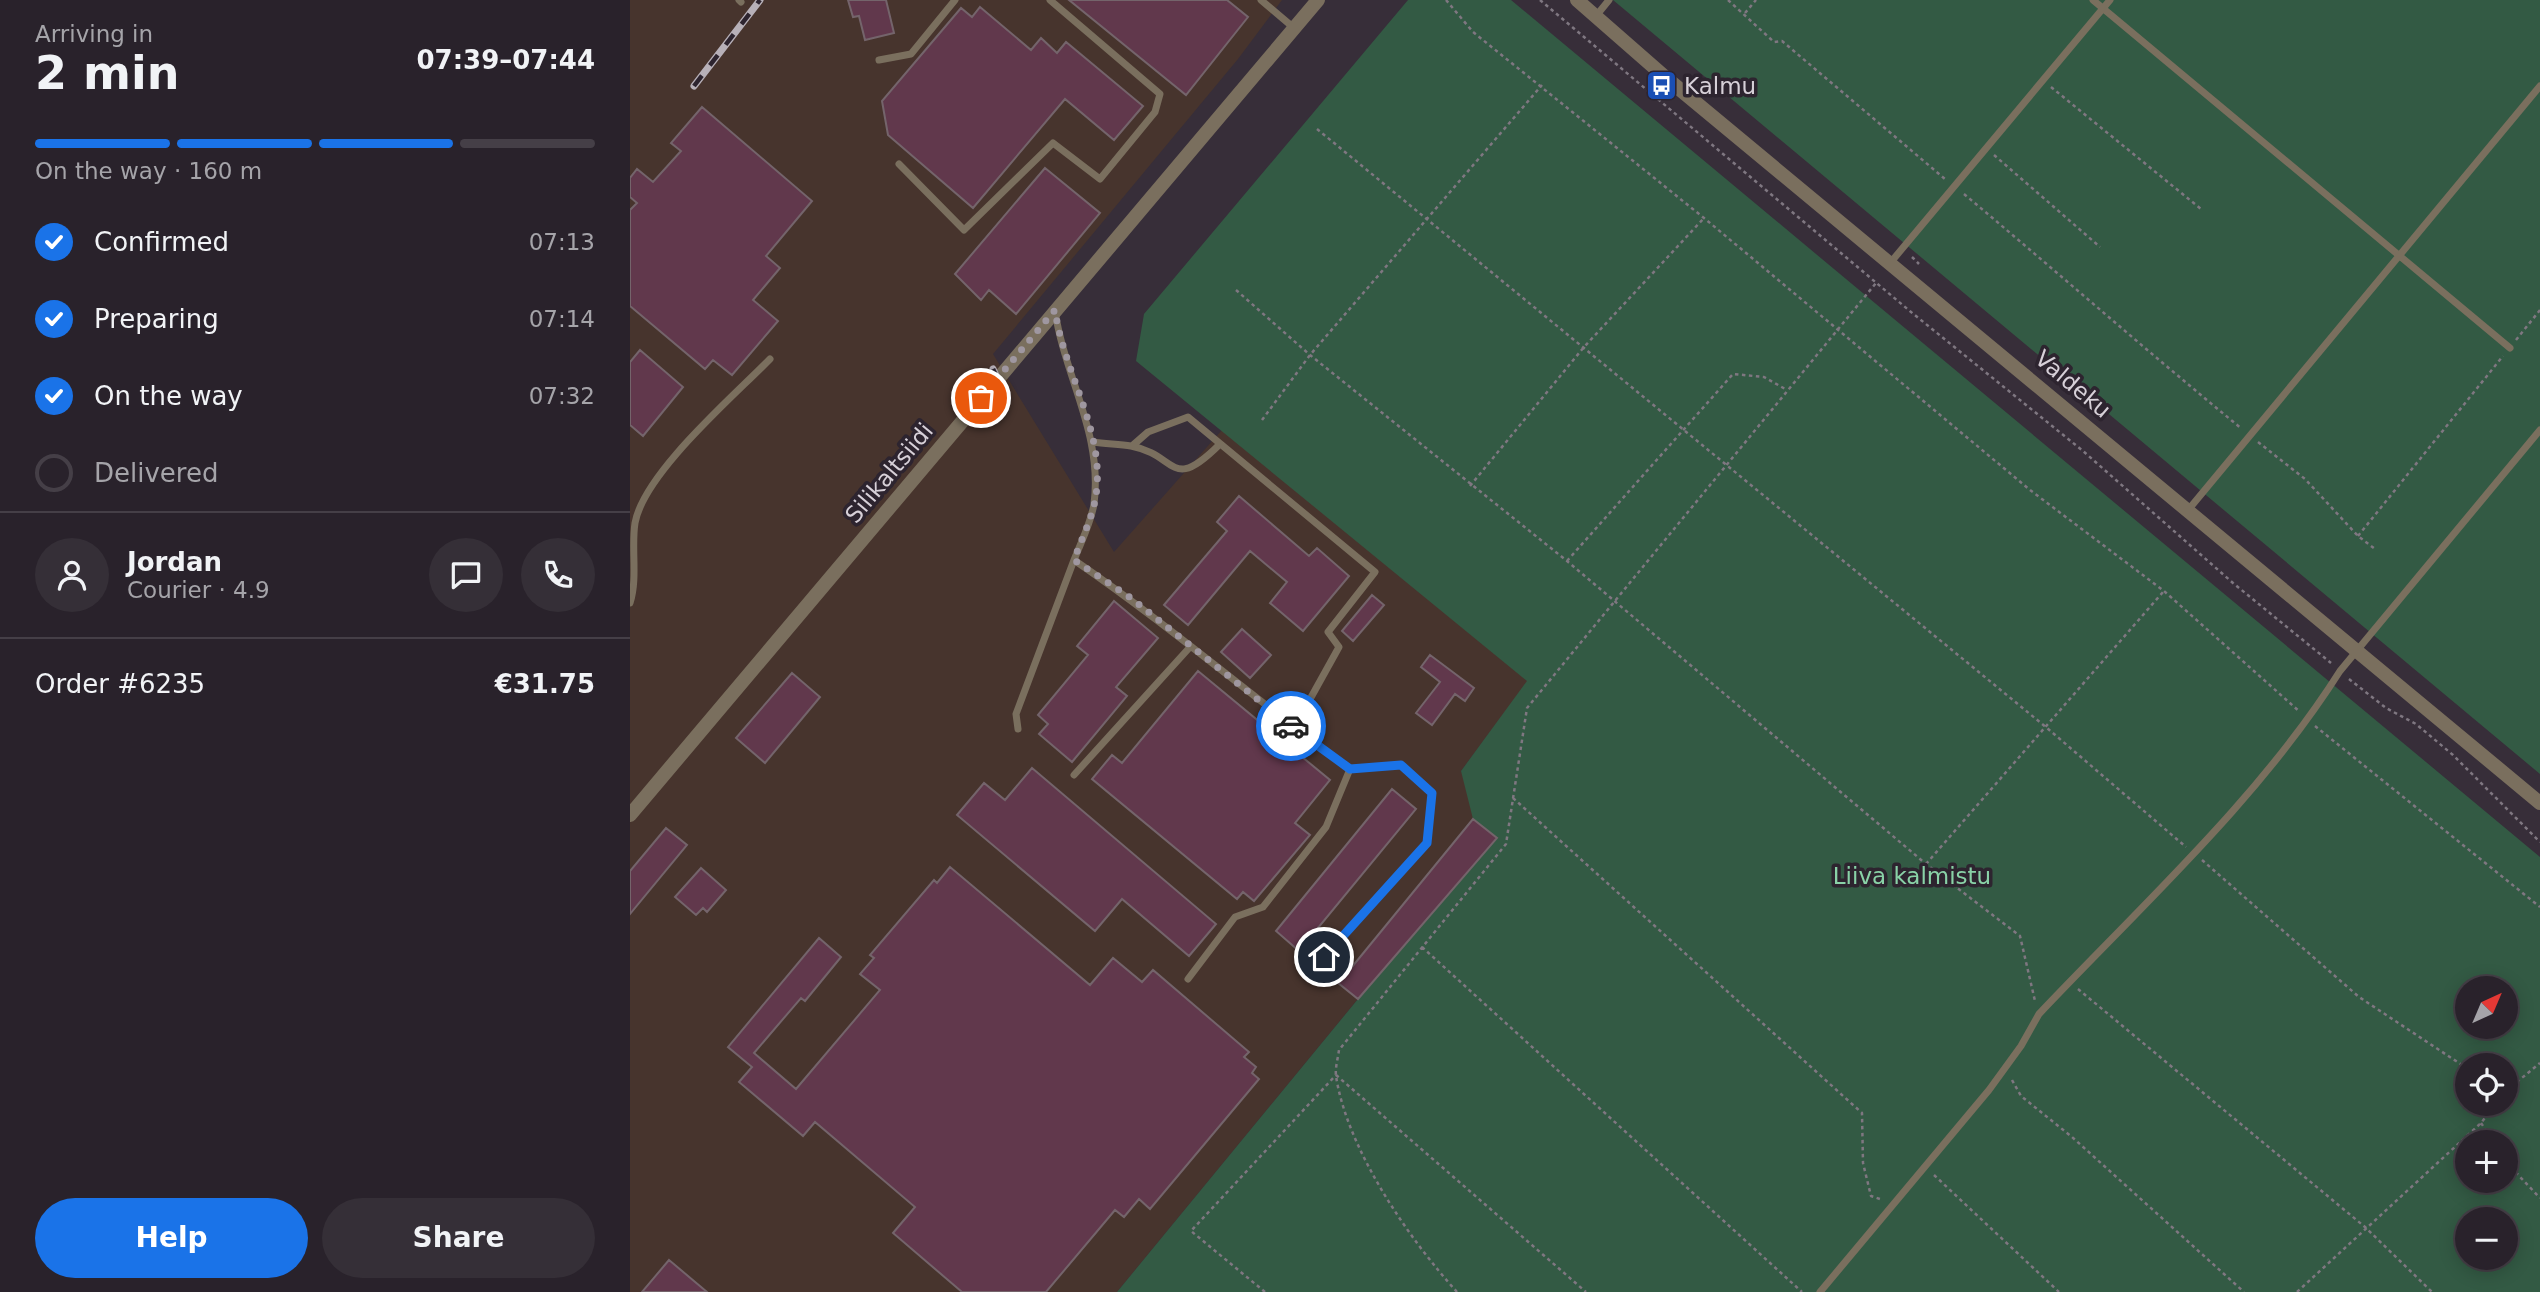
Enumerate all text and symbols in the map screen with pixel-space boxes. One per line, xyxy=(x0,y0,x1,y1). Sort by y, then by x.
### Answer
text: Arriving in xyxy=(35,21,153,47)
text: 07:39–07:44 xyxy=(416,45,595,75)
text: 2 min xyxy=(35,46,179,100)
bus stop icon: Kalmu xyxy=(1644,69,1678,103)
place label: Kalmu xyxy=(1684,73,1756,99)
text: On the way · 160 m xyxy=(35,158,262,184)
icon: check xyxy=(35,223,73,261)
text: Confirmed xyxy=(94,227,229,257)
text: 07:13 xyxy=(529,229,595,255)
icon: check xyxy=(35,300,73,338)
text: Preparing xyxy=(94,304,219,334)
text: 07:14 xyxy=(529,306,595,332)
street label: Valdeku xyxy=(2030,345,2116,423)
pin xyxy=(951,368,1011,428)
icon: check xyxy=(35,377,73,415)
icon: bag xyxy=(962,379,1000,417)
text: On the way xyxy=(94,381,243,411)
text: 07:32 xyxy=(529,383,595,409)
street label: Silikaltsiidi xyxy=(840,418,938,528)
text: Delivered xyxy=(94,458,218,488)
button: person xyxy=(35,538,109,612)
button: chat xyxy=(429,538,503,612)
button: phone xyxy=(521,538,595,612)
text: Jordan xyxy=(127,547,222,577)
text: Courier · 4.9 xyxy=(127,577,270,603)
text: Order #6235 xyxy=(35,669,205,699)
text: €31.75 xyxy=(495,669,595,699)
courier xyxy=(1256,691,1326,761)
icon: car xyxy=(1272,707,1310,745)
park label: Liiva kalmistu xyxy=(1833,863,1991,889)
pin xyxy=(1294,927,1354,987)
icon: home xyxy=(1305,938,1343,976)
north arrow xyxy=(2455,976,2518,1040)
map controls xyxy=(2455,976,2518,1270)
button: locate xyxy=(2455,1053,2518,1116)
button: + xyxy=(2455,1130,2518,1193)
button: Help xyxy=(35,1198,308,1278)
button: Share xyxy=(322,1198,595,1278)
button: − xyxy=(2455,1207,2518,1270)

